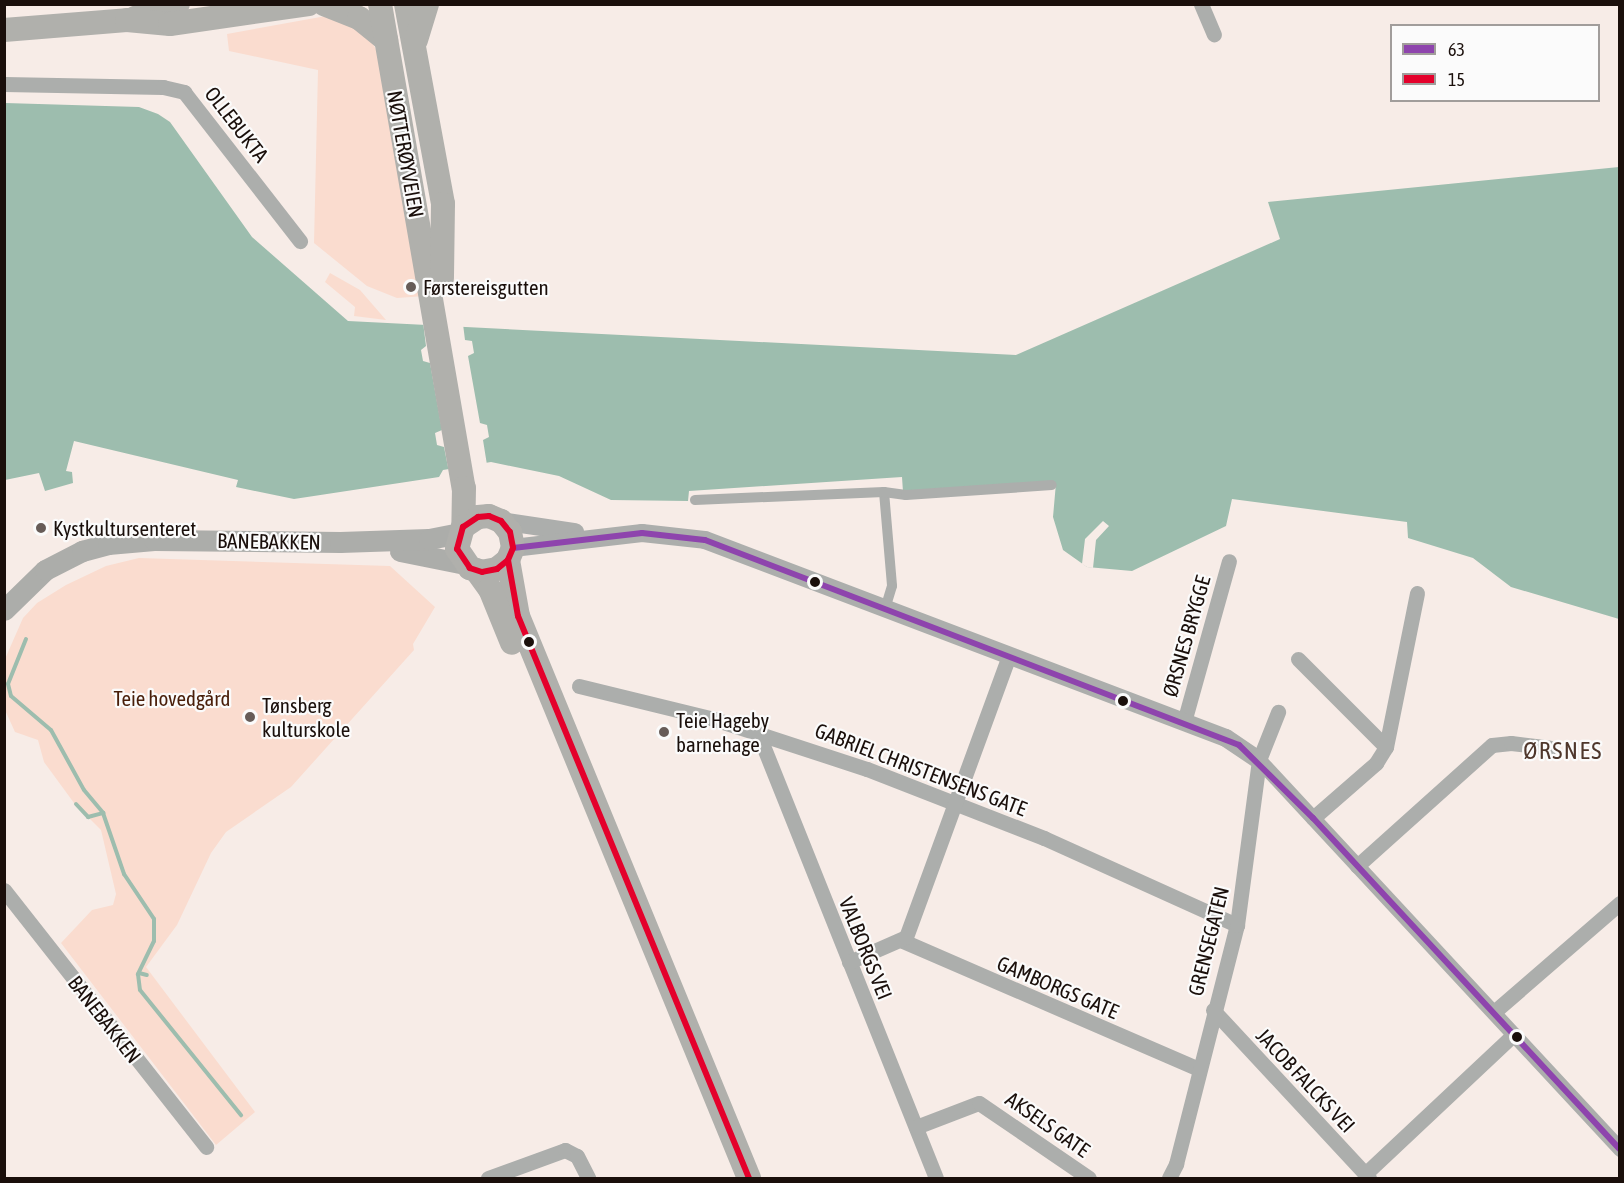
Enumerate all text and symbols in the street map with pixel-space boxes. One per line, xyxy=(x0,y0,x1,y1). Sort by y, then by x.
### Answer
legend xyxy=(1390,24,1600,102)
text: 63 xyxy=(1448,39,1465,60)
text: 15 xyxy=(1448,69,1465,90)
street label: OLLEBUKTA xyxy=(200,81,274,167)
street label: NØTTERØYVEIEN xyxy=(382,88,430,220)
place label: Førstereisgutten xyxy=(423,274,549,300)
marker: Førstereisgutten xyxy=(404,280,418,294)
place label: Kystkultursenteret xyxy=(53,515,196,541)
marker: Kystkultursenteret xyxy=(34,521,48,535)
street label: BANEBAKKEN xyxy=(217,527,321,555)
street label: ØRSNES BRYGGE xyxy=(1157,573,1215,699)
unlabelled marker xyxy=(809,576,821,588)
unlabelled marker xyxy=(523,636,535,648)
park label: Teie hovedgård xyxy=(114,685,230,711)
place label: Tønsberg kulturskole xyxy=(262,692,350,742)
unlabelled marker xyxy=(1117,695,1129,707)
place label: Teie Hageby barnehage xyxy=(676,707,769,757)
marker: Tønsberg kulturskole xyxy=(243,710,257,724)
street label: GABRIEL CHRISTENSENS GATE xyxy=(812,717,1030,821)
marker: Teie Hageby barnehage xyxy=(657,725,671,739)
district label: ØRSNES xyxy=(1523,737,1603,765)
street label: GRENSEGATEN xyxy=(1182,884,1234,998)
street label: VALBORGS VEI xyxy=(834,893,898,1003)
street label: GAMBORGS GATE xyxy=(993,950,1123,1024)
street label: BANEBAKKEN xyxy=(63,970,147,1068)
street label: JACOB FALCKS VEI xyxy=(1251,1023,1361,1137)
unlabelled marker xyxy=(1511,1031,1523,1043)
street label: AKSELS GATE xyxy=(1001,1086,1095,1162)

